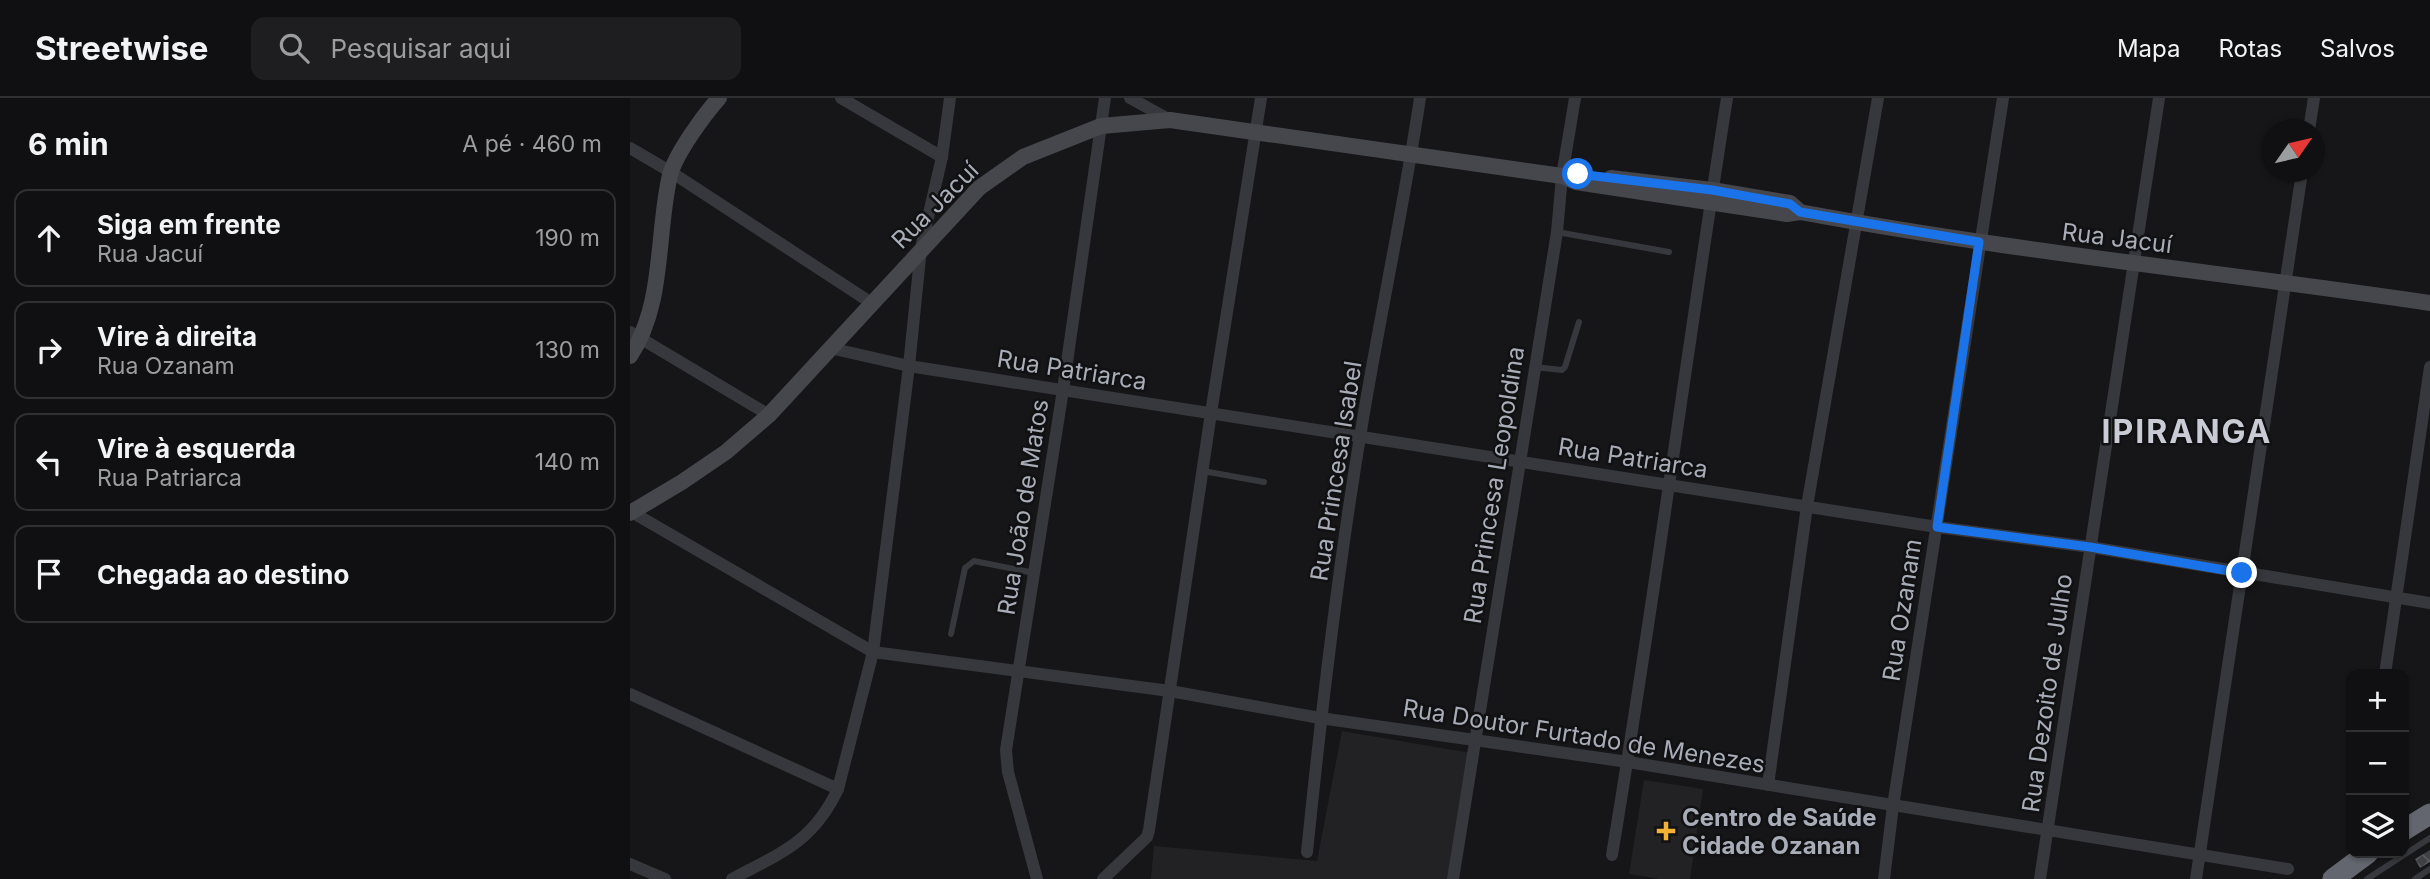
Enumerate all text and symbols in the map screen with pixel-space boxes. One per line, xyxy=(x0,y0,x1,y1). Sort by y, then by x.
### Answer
search box xyxy=(251,17,741,80)
text: Streetwise xyxy=(35,28,209,68)
icon: search xyxy=(275,29,313,67)
text: Pesquisar aqui xyxy=(331,33,511,64)
text: Mapa xyxy=(2117,34,2181,63)
text: Rotas xyxy=(2219,34,2282,63)
text: Salvos xyxy=(2320,34,2395,63)
north arrow xyxy=(2262,119,2325,182)
text: 6 min xyxy=(28,126,109,162)
text: A pé · 460 m xyxy=(462,130,602,158)
street label: Rua Jacuí xyxy=(886,155,985,254)
route start xyxy=(1562,158,1593,189)
text: Siga em frente xyxy=(97,209,281,240)
street label: Rua Jacuí xyxy=(2060,217,2174,259)
icon: ahead xyxy=(30,219,68,257)
text: 190 m xyxy=(535,224,600,252)
text: Rua Jacuí xyxy=(97,240,203,268)
text: Vire à direita xyxy=(97,321,257,352)
icon: right xyxy=(30,331,68,369)
text: 130 m xyxy=(535,336,600,364)
street label: Rua Patriarca xyxy=(995,344,1149,396)
street label: Rua Princesa Leopoldina xyxy=(1458,344,1530,626)
text: Rua Ozanam xyxy=(97,352,235,380)
street label: Rua Princesa Isabel xyxy=(1304,359,1368,583)
street label: Rua João de Matos xyxy=(992,397,1054,617)
district label: IPIRANGA xyxy=(2102,412,2272,451)
street label: Rua Patriarca xyxy=(1556,432,1710,484)
text: Vire à esquerda xyxy=(97,433,296,464)
icon: left xyxy=(30,443,68,481)
text: 140 m xyxy=(535,448,600,476)
text: Rua Patriarca xyxy=(97,464,242,492)
street label: Rua Ozanam xyxy=(1876,537,1928,683)
icon: arrive xyxy=(30,555,68,593)
route end xyxy=(2226,557,2257,588)
text: Chegada ao destino xyxy=(97,559,349,590)
street label: Rua Dezoito de Julho xyxy=(2016,572,2078,814)
map controls xyxy=(2346,669,2409,858)
button: + xyxy=(2346,669,2409,732)
street label: Rua Doutor Furtado de Menezes xyxy=(1401,693,1767,779)
button: − xyxy=(2346,732,2409,795)
button: layers xyxy=(2346,795,2409,858)
place label: Centro de Saúde Cidade Ozanan xyxy=(1682,803,1877,860)
marker: Centro de Saúde Cidade Ozanan xyxy=(1656,821,1676,841)

